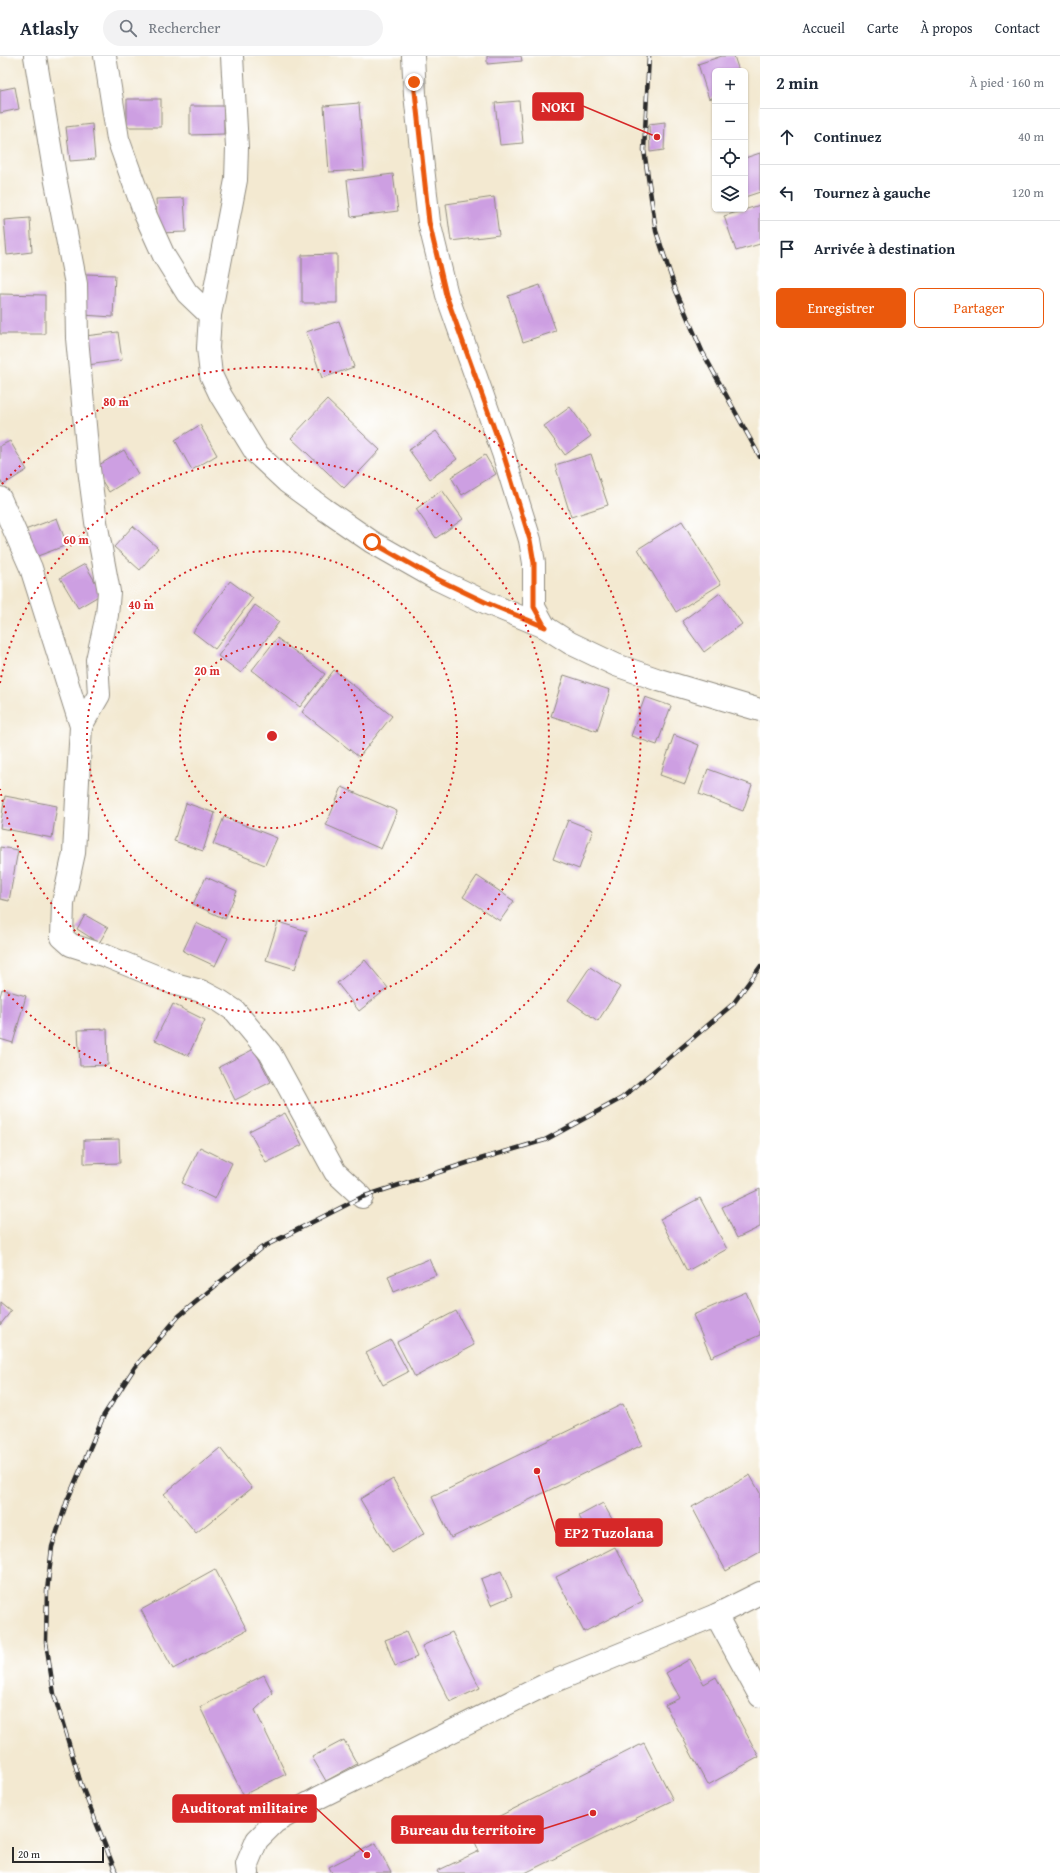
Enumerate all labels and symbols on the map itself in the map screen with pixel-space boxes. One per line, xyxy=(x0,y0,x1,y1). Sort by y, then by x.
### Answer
route end xyxy=(405,73,423,91)
callout: NOKI xyxy=(533,93,583,120)
text: NOKI xyxy=(541,96,575,117)
text: 80 m xyxy=(103,393,129,410)
text: 60 m xyxy=(63,531,89,548)
route start xyxy=(363,533,381,551)
text: 40 m xyxy=(128,596,154,613)
text: 20 m xyxy=(194,662,220,679)
centre of rings xyxy=(265,729,279,743)
callout: EP2 Tuzolana xyxy=(556,1519,662,1546)
text: EP2 Tuzolana xyxy=(564,1522,654,1543)
callout: Auditorat militaire xyxy=(173,1795,316,1822)
text: Auditorat militaire xyxy=(180,1797,308,1818)
callout: Bureau du territoire xyxy=(392,1816,543,1843)
text: Bureau du territoire xyxy=(400,1819,536,1840)
scale bar xyxy=(12,1845,104,1864)

